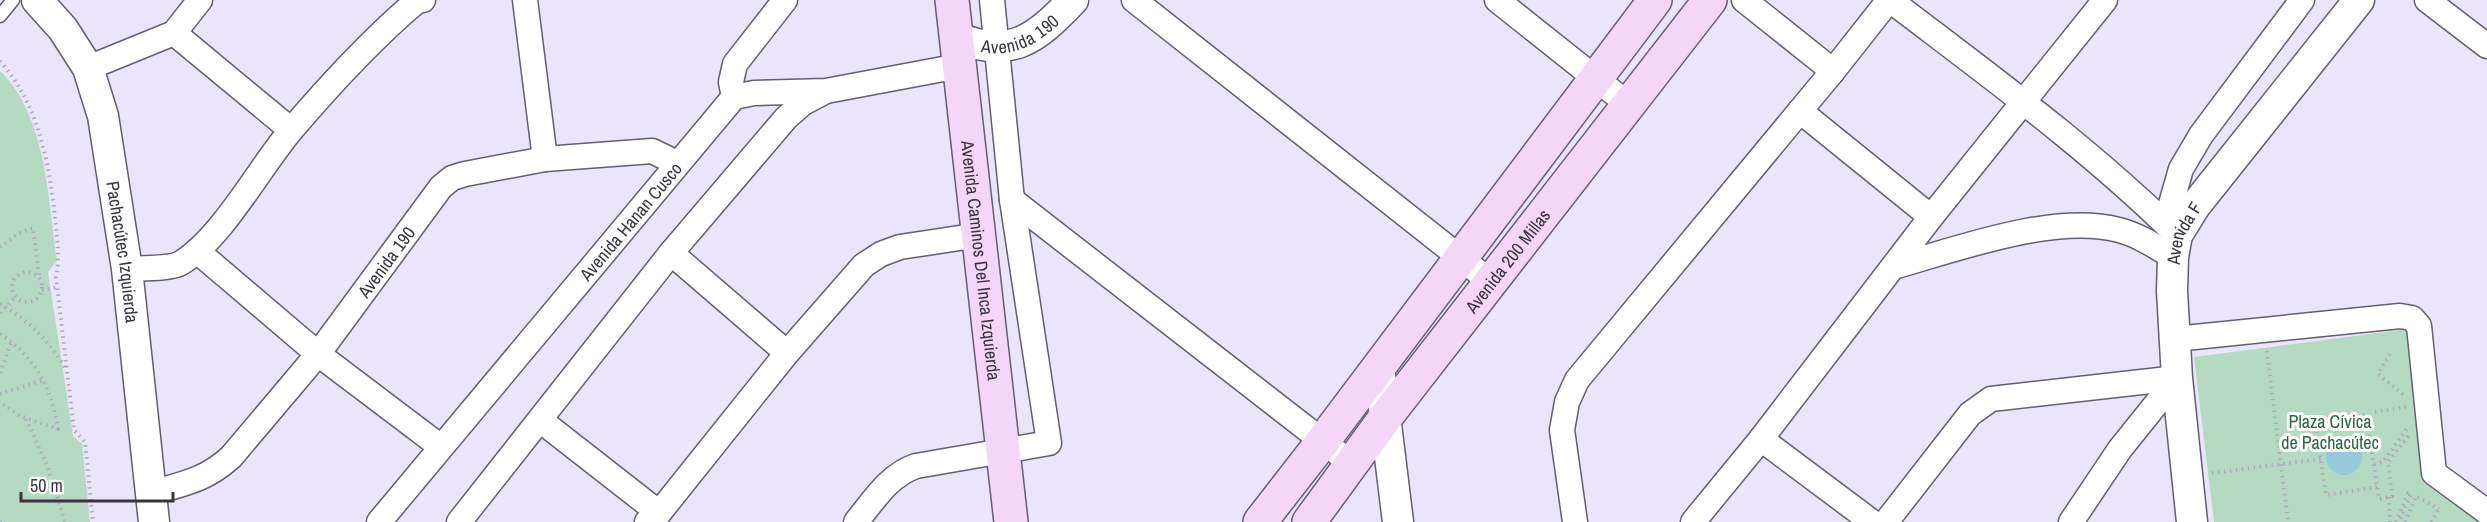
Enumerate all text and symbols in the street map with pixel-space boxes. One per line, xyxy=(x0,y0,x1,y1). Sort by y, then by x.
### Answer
street label: Avenida 190 xyxy=(979,8,1064,59)
street label: Avenida Caminos Del Inca Izquierda xyxy=(955,138,1007,382)
street label: Avenida Hanan Cusco xyxy=(573,156,687,287)
street label: Pachacútec Izquierda xyxy=(101,179,145,324)
street label: Avenida F xyxy=(2160,197,2207,266)
street label: Avenida 200 Millas xyxy=(1458,204,1556,319)
street label: Avenida 190 xyxy=(351,221,420,303)
park label: Plaza Cívica de Pachacútec xyxy=(2281,409,2379,455)
scale bar xyxy=(21,465,172,503)
text: 50 m xyxy=(30,473,63,498)

